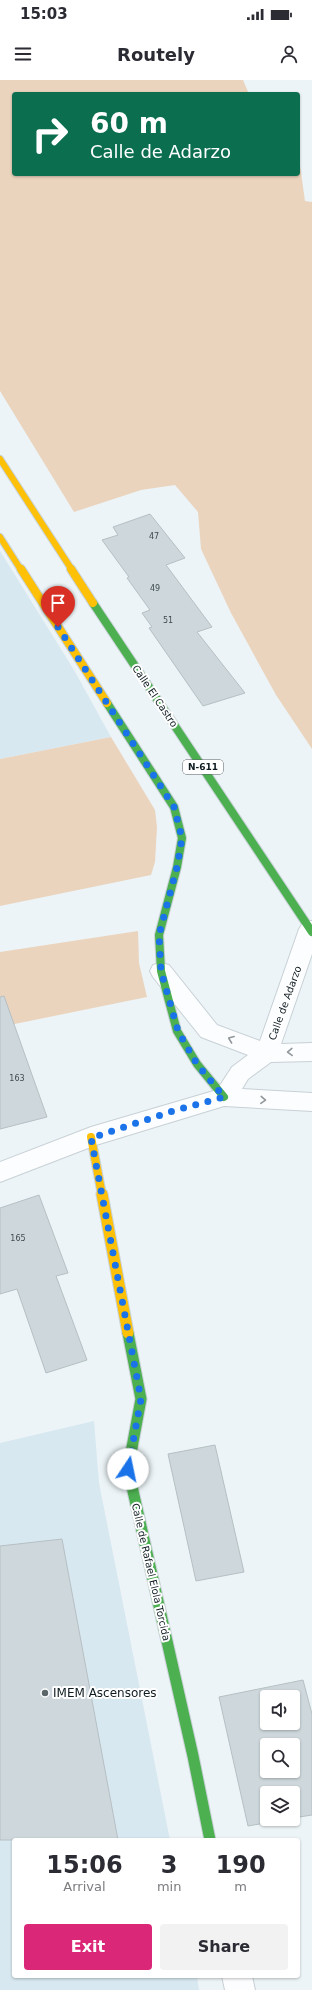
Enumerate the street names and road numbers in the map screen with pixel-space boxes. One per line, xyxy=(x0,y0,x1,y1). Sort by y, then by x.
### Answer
street label: Calle El Castro xyxy=(130,663,180,729)
road number: N-611 xyxy=(183,760,223,774)
street label: Calle de Adarzo xyxy=(266,964,304,1042)
street label: Calle de Rafael Elola Torcida xyxy=(130,1502,172,1642)

